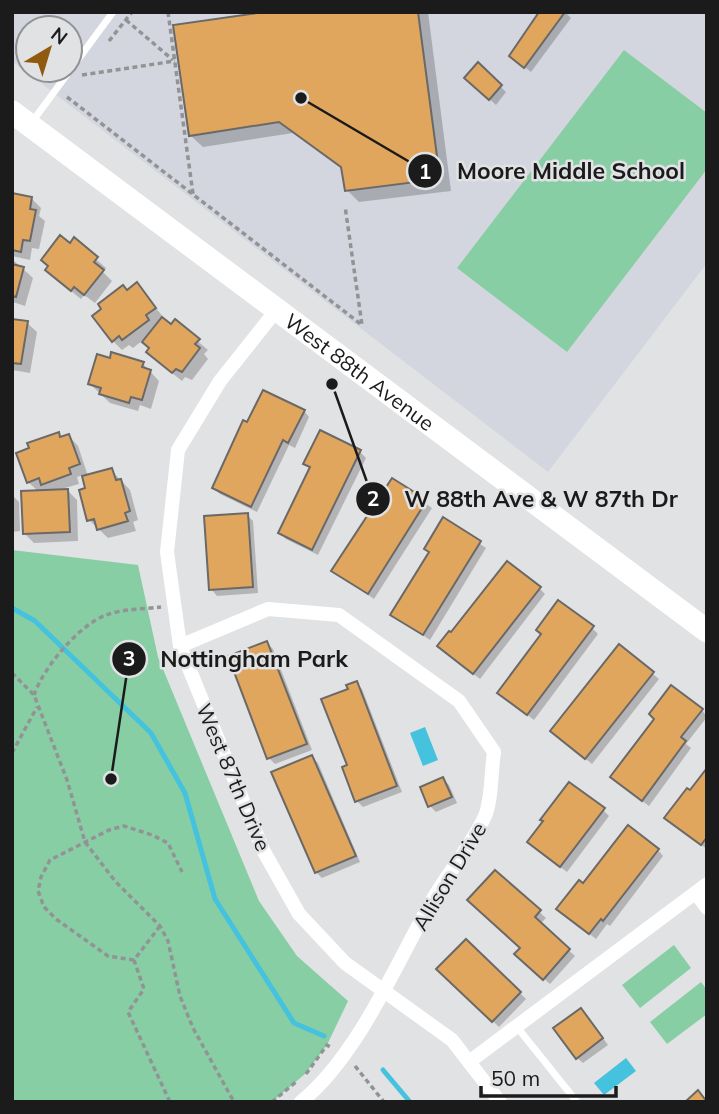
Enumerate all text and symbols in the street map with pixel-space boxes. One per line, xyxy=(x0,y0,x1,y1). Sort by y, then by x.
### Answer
north arrow xyxy=(14,14,84,84)
text: N xyxy=(46,22,73,49)
callout: Moore Middle School xyxy=(408,149,699,193)
text: Moore Middle School xyxy=(457,156,685,185)
text: 1 xyxy=(419,158,431,184)
street label: West 88th Avenue xyxy=(280,307,440,436)
callout: W 88th Ave & W 87th Dr xyxy=(356,477,692,521)
text: W 88th Ave & W 87th Dr xyxy=(404,484,678,513)
text: 2 xyxy=(367,485,379,511)
callout: Nottingham Park xyxy=(112,637,362,681)
text: Nottingham Park xyxy=(160,644,349,673)
text: 3 xyxy=(123,645,135,671)
street label: West 87th Drive xyxy=(191,699,277,855)
street label: Allison Drive xyxy=(407,817,491,935)
scale bar xyxy=(481,1054,616,1098)
text: 50 m xyxy=(491,1065,540,1091)

